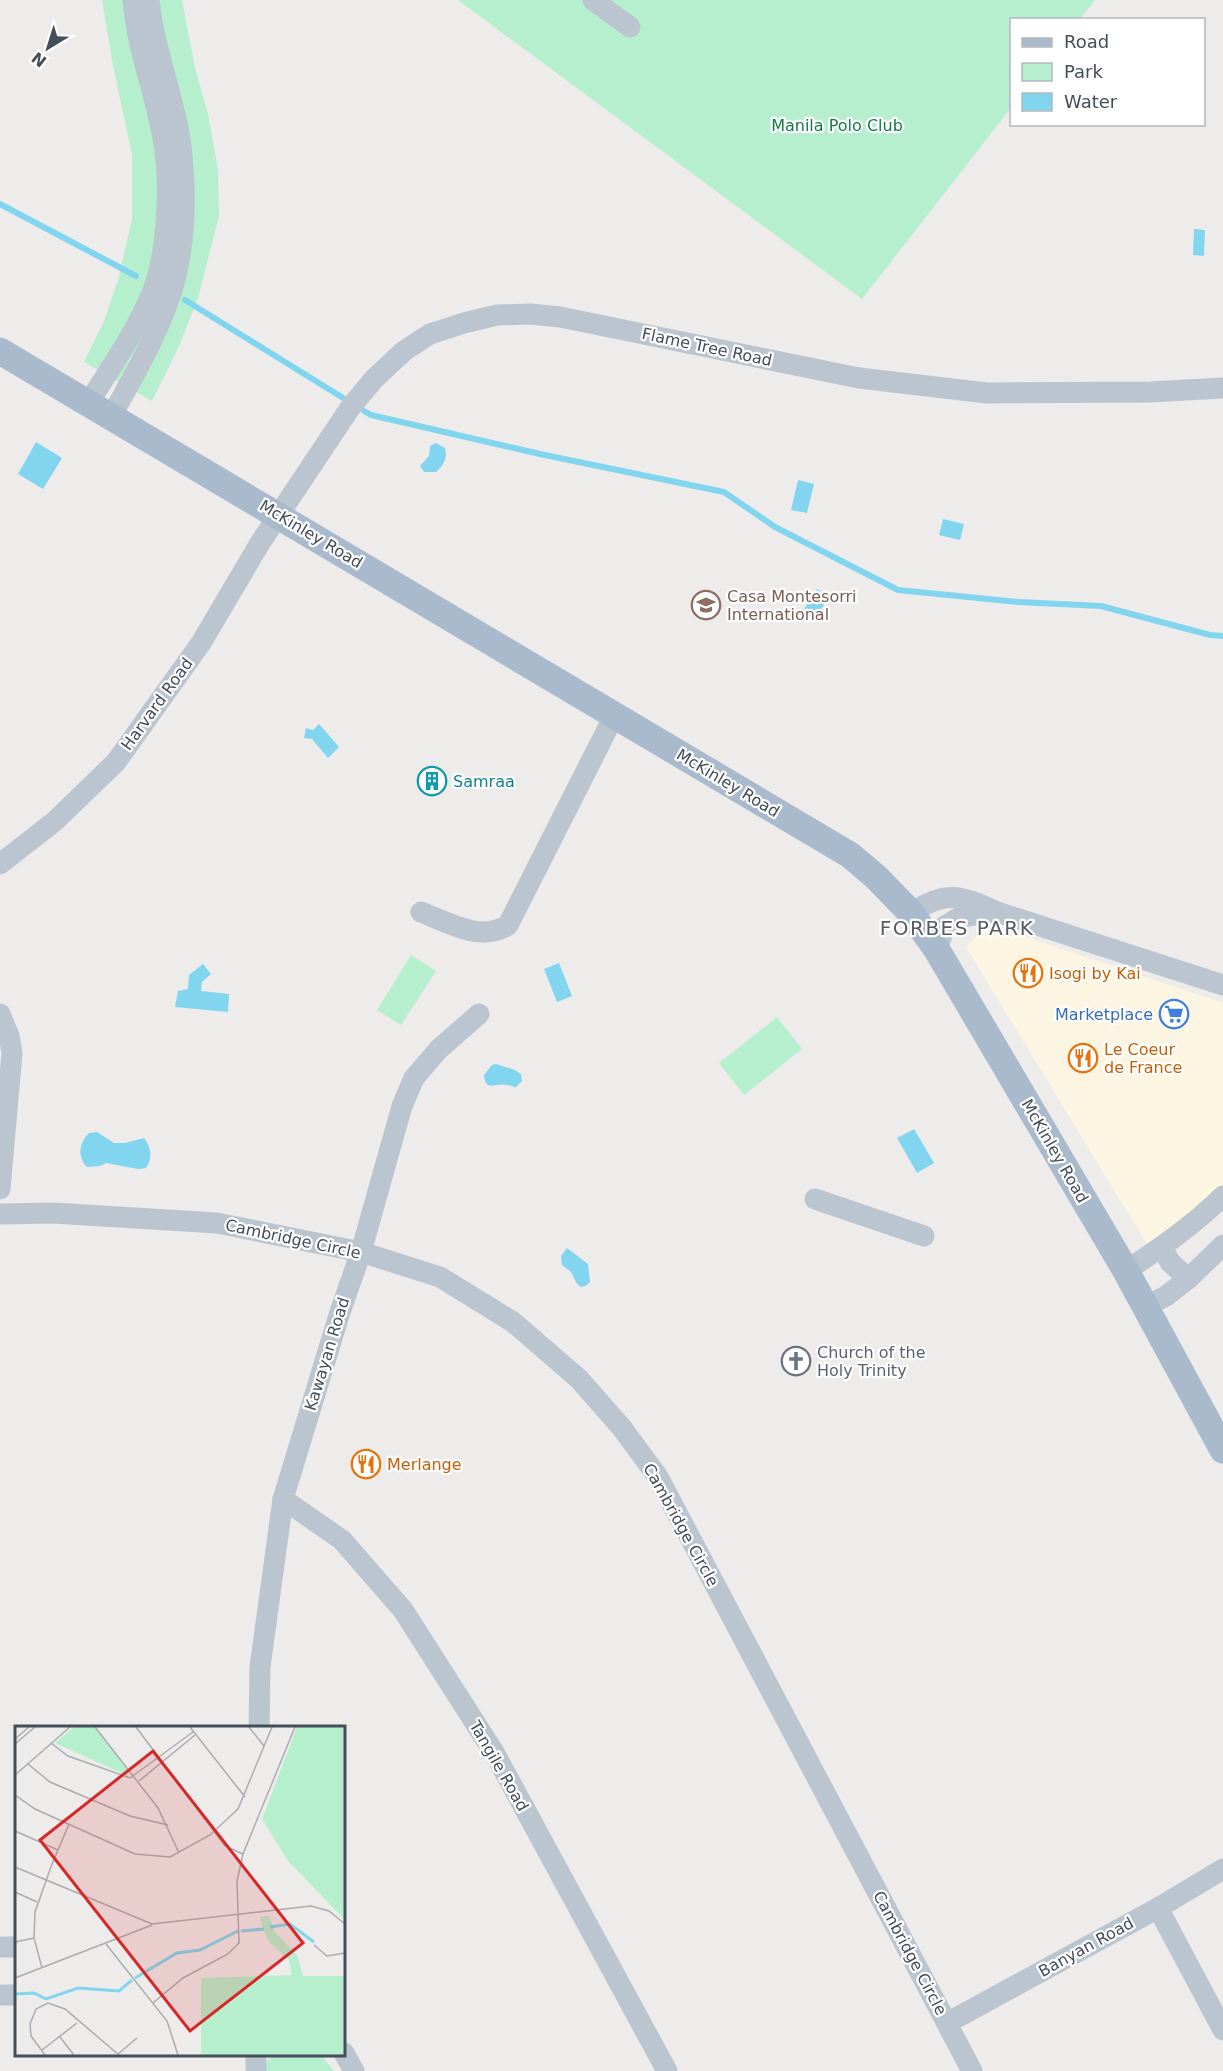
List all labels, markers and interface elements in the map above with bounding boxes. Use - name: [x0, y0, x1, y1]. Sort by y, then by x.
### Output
- north arrow: [18, 18, 78, 78]
- legend: [1010, 18, 1205, 126]
- text: Road: [1064, 31, 1109, 52]
- text: N: [28, 48, 50, 71]
- text: Park: [1064, 61, 1103, 82]
- text: Water: [1064, 91, 1118, 112]
- park label: Manila Polo Club: [771, 116, 903, 135]
- street label: Flame Tree Road: [640, 324, 774, 370]
- street label: McKinley Road: [256, 496, 366, 572]
- place label: Casa Montesorri International: [727, 587, 857, 624]
- school or university icon: Casa Montesorri International: [690, 589, 722, 621]
- street label: Harvard Road: [117, 654, 197, 754]
- street label: McKinley Road: [673, 745, 783, 821]
- building icon: Samraa: [416, 765, 448, 797]
- place label: Samraa: [453, 772, 515, 791]
- district label: FORBES PARK: [880, 916, 1034, 940]
- restaurant icon: Isogi by Kai: [1012, 957, 1044, 989]
- place label: Isogi by Kai: [1049, 964, 1141, 983]
- supermarket icon: Marketplace: [1158, 998, 1190, 1030]
- place label: Marketplace: [1055, 1005, 1153, 1024]
- place label: Le Coeur de France: [1104, 1040, 1182, 1077]
- restaurant icon: Le Coeur de France: [1067, 1042, 1099, 1074]
- street label: McKinley Road: [1018, 1096, 1092, 1206]
- street label: Cambridge Circle: [224, 1215, 362, 1263]
- street label: Kawayan Road: [301, 1295, 353, 1413]
- place label: Church of the Holy Trinity: [817, 1343, 925, 1380]
- church icon: Church of the Holy Trinity: [780, 1345, 812, 1377]
- restaurant icon: Merlange: [350, 1448, 382, 1480]
- place label: Merlange: [387, 1455, 462, 1474]
- street label: Cambridge Circle: [639, 1460, 723, 1590]
- street label: Tangile Road: [465, 1717, 533, 1815]
- inset map: [15, 1726, 345, 2056]
- street label: Cambridge Circle: [869, 1888, 951, 2018]
- street label: Banyan Road: [1035, 1913, 1137, 1981]

